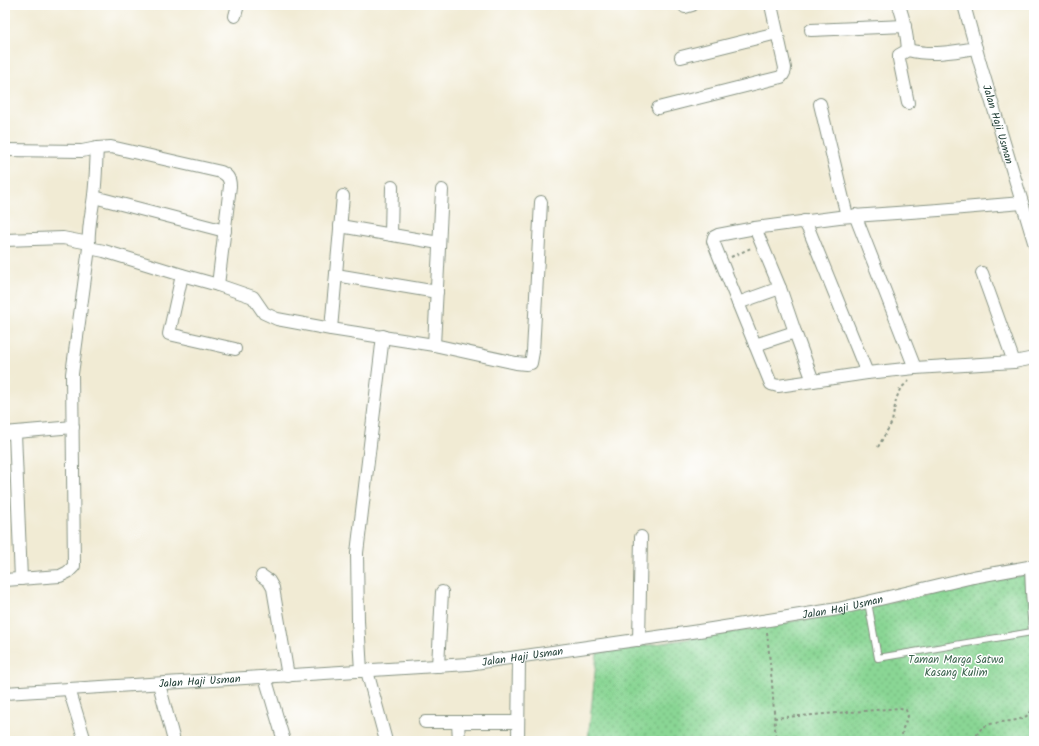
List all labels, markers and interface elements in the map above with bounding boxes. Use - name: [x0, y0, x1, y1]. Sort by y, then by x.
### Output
- street label: Jalan Haji Usman: [977, 83, 1018, 166]
- street label: Jalan Haji Usman: [801, 591, 885, 624]
- street label: Jalan Haji Usman: [481, 642, 565, 672]
- park label: Taman Marga Satwa Kasang Kulim: [908, 651, 1004, 682]
- street label: Jalan Haji Usman: [158, 670, 241, 693]

